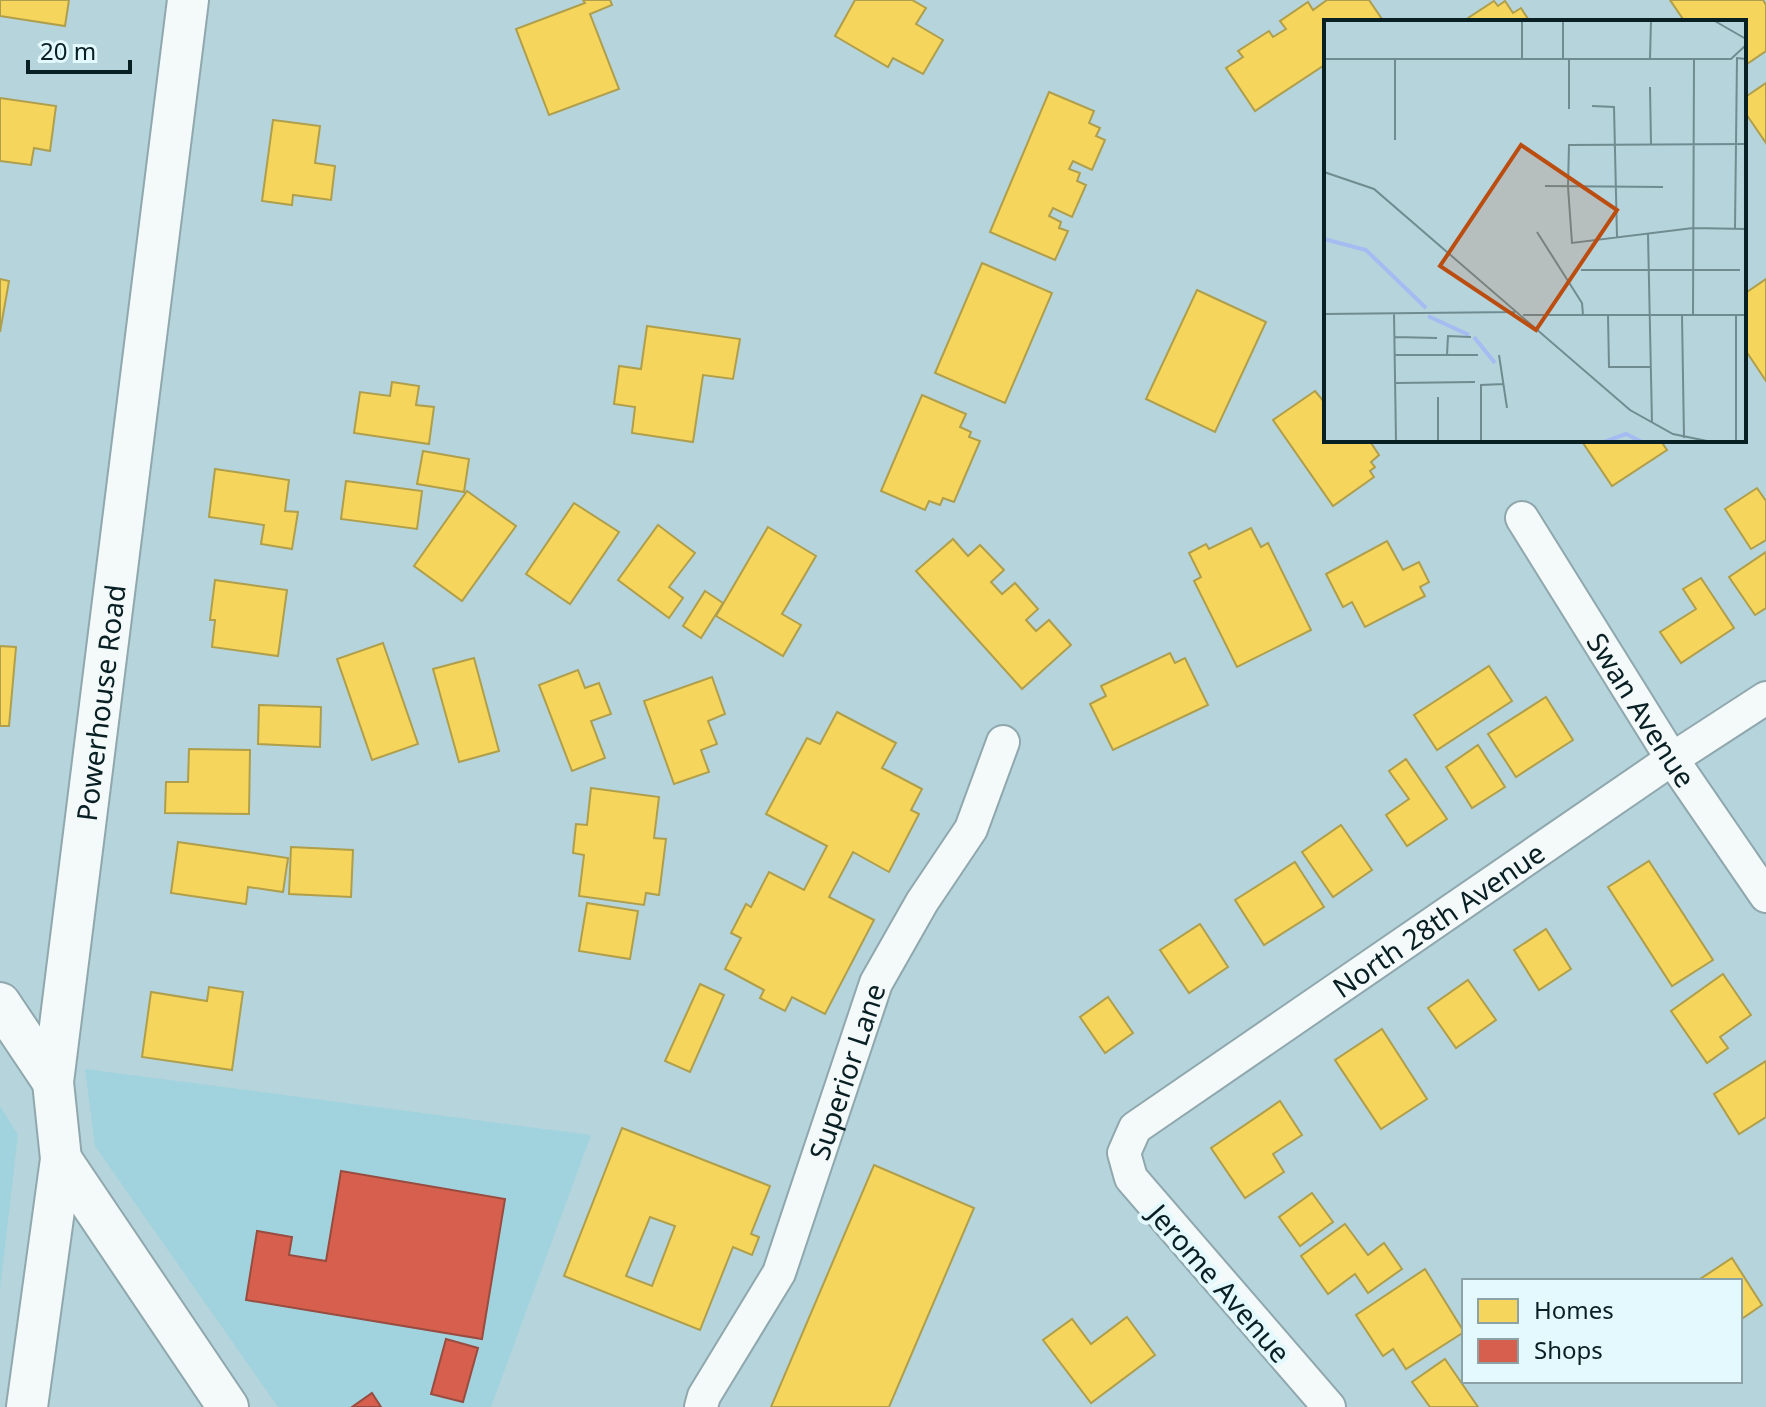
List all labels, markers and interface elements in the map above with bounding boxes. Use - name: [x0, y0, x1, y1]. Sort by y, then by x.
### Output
- inset map: [1324, 20, 1746, 442]
- scale bar: [28, 24, 130, 74]
- text: 20 m: [40, 34, 96, 67]
- street label: Powerhouse Road: [67, 582, 134, 823]
- street label: Swan Avenue: [1579, 625, 1705, 795]
- street label: North 28th Avenue: [1325, 833, 1552, 1006]
- street label: Superior Lane: [799, 978, 894, 1165]
- street label: Jerome Avenue: [1138, 1193, 1300, 1371]
- legend: [1462, 1279, 1742, 1383]
- text: Homes: [1534, 1293, 1614, 1326]
- text: Shops: [1534, 1333, 1603, 1366]

